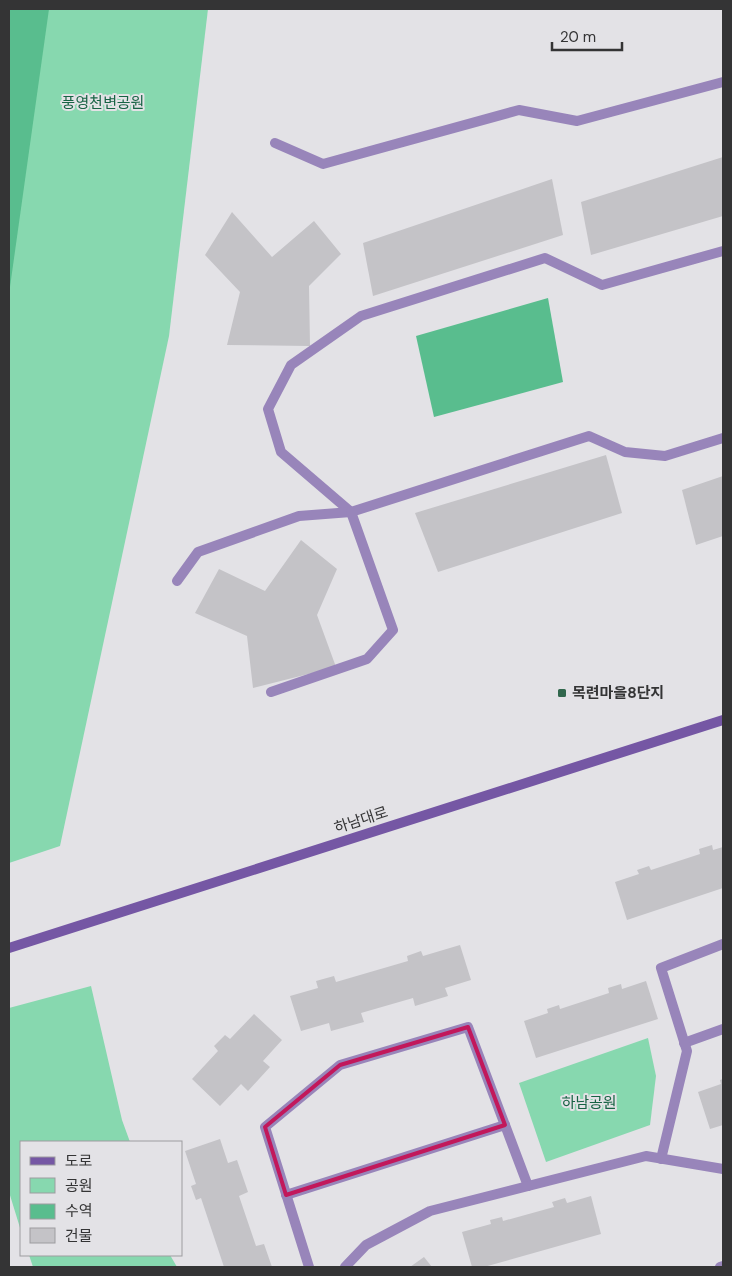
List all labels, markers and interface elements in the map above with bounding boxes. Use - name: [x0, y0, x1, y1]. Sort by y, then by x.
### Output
- scale bar: [552, 20, 622, 52]
- text: 20 m: [560, 27, 596, 47]
- park label: 풍영천변공원: [62, 93, 144, 113]
- place label: 목련마을8단지: [572, 683, 664, 703]
- marker: 목련마을8단지: [556, 687, 568, 699]
- street label: 하남대로: [332, 802, 390, 838]
- park label: 하남공원: [561, 1093, 617, 1113]
- legend: [20, 1141, 182, 1256]
- text: 도로: [65, 1151, 93, 1171]
- text: 공원: [65, 1176, 93, 1196]
- text: 수역: [65, 1201, 93, 1221]
- text: 건물: [65, 1226, 93, 1246]

